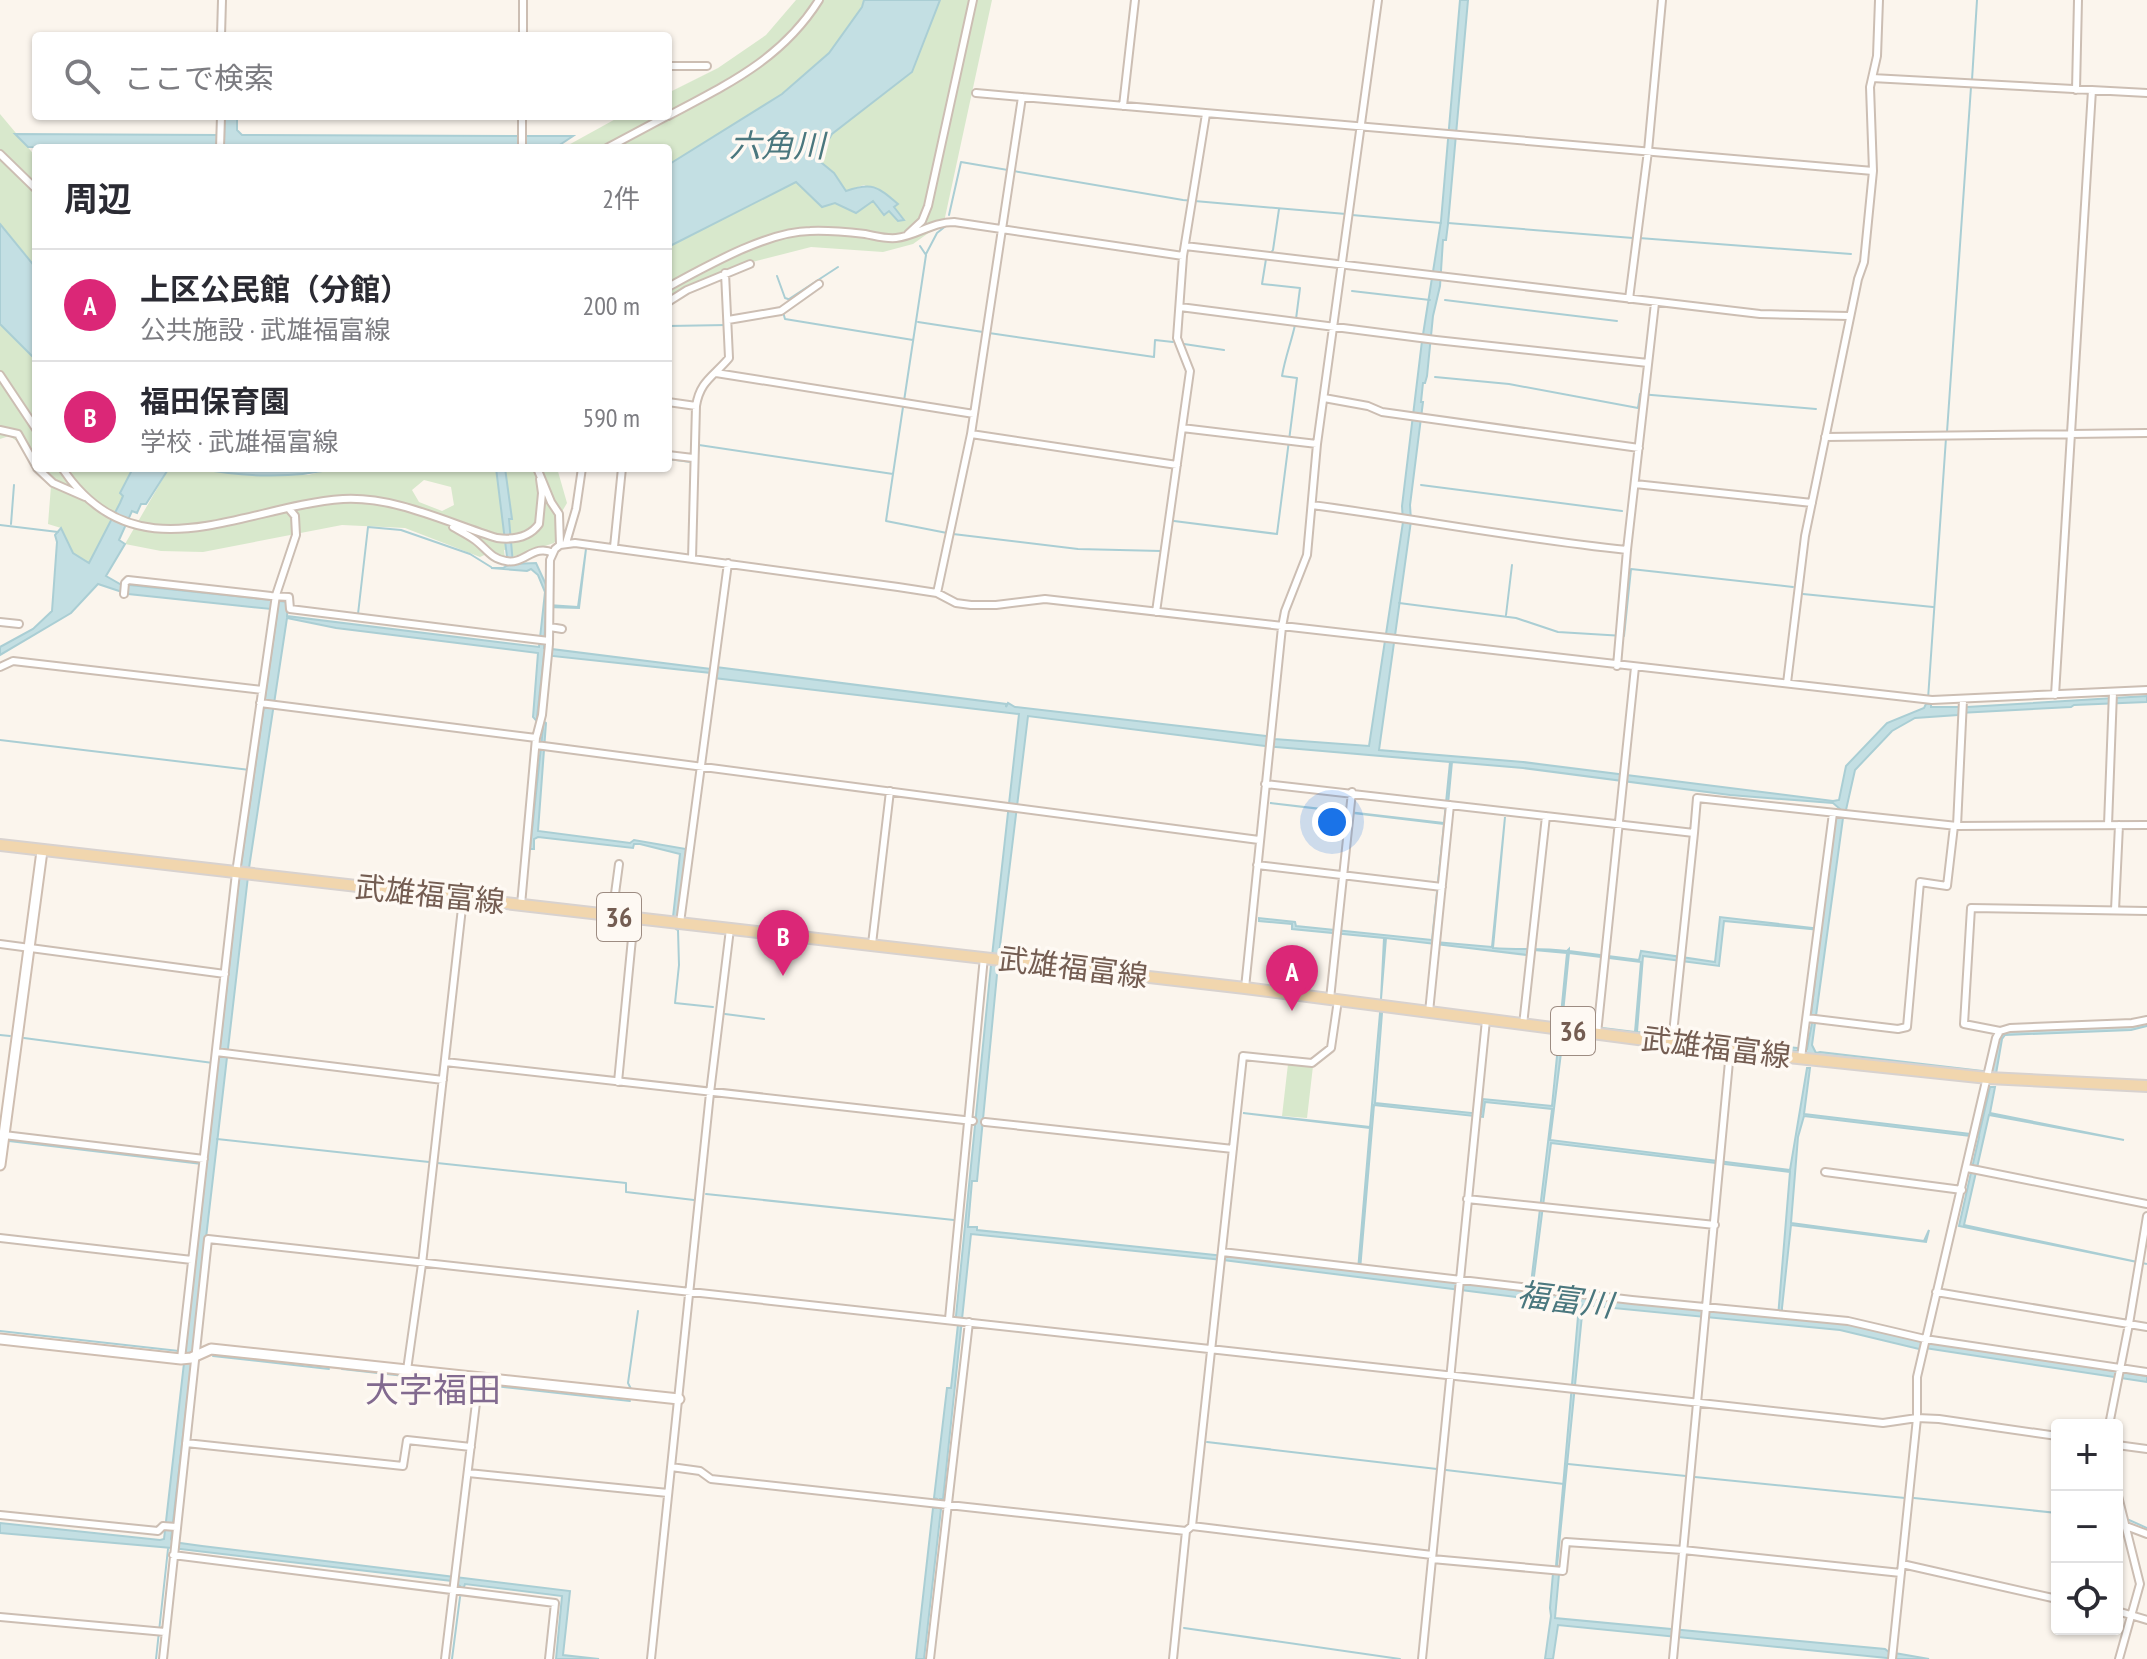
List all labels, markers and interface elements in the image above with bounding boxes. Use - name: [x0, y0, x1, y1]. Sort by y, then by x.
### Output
- search box: [32, 32, 672, 120]
- icon: search: [60, 54, 104, 98]
- text: ここで検索: [124, 58, 274, 97]
- water label: 六角川: [729, 124, 828, 166]
- text: 周辺: [64, 176, 132, 220]
- text: 2件: [602, 182, 640, 215]
- text: 上区公民館（分館）: [140, 269, 410, 308]
- text: A: [83, 289, 97, 322]
- text: 200 m: [582, 289, 640, 322]
- text: 公共施設 · 武雄福富線: [140, 313, 391, 346]
- text: 福田保育園: [140, 381, 290, 420]
- text: B: [84, 401, 96, 434]
- text: 590 m: [582, 401, 640, 434]
- text: 学校 · 武雄福富線: [140, 425, 339, 458]
- your location: [1312, 802, 1352, 842]
- street label: 武雄福富線: [354, 866, 507, 921]
- road number: 36: [597, 893, 641, 941]
- pin: B: [757, 910, 809, 976]
- street label: 武雄福富線: [996, 938, 1150, 995]
- pin: A: [1266, 945, 1318, 1011]
- road number: 36: [1551, 1007, 1595, 1055]
- street label: 武雄福富線: [1639, 1018, 1793, 1075]
- water label: 福富川: [1515, 1272, 1618, 1326]
- district label: 大字福田: [365, 1367, 501, 1411]
- map controls: [2051, 1419, 2123, 1635]
- button: +: [2051, 1419, 2123, 1491]
- button: −: [2051, 1491, 2123, 1563]
- button: locate: [2051, 1563, 2123, 1635]

